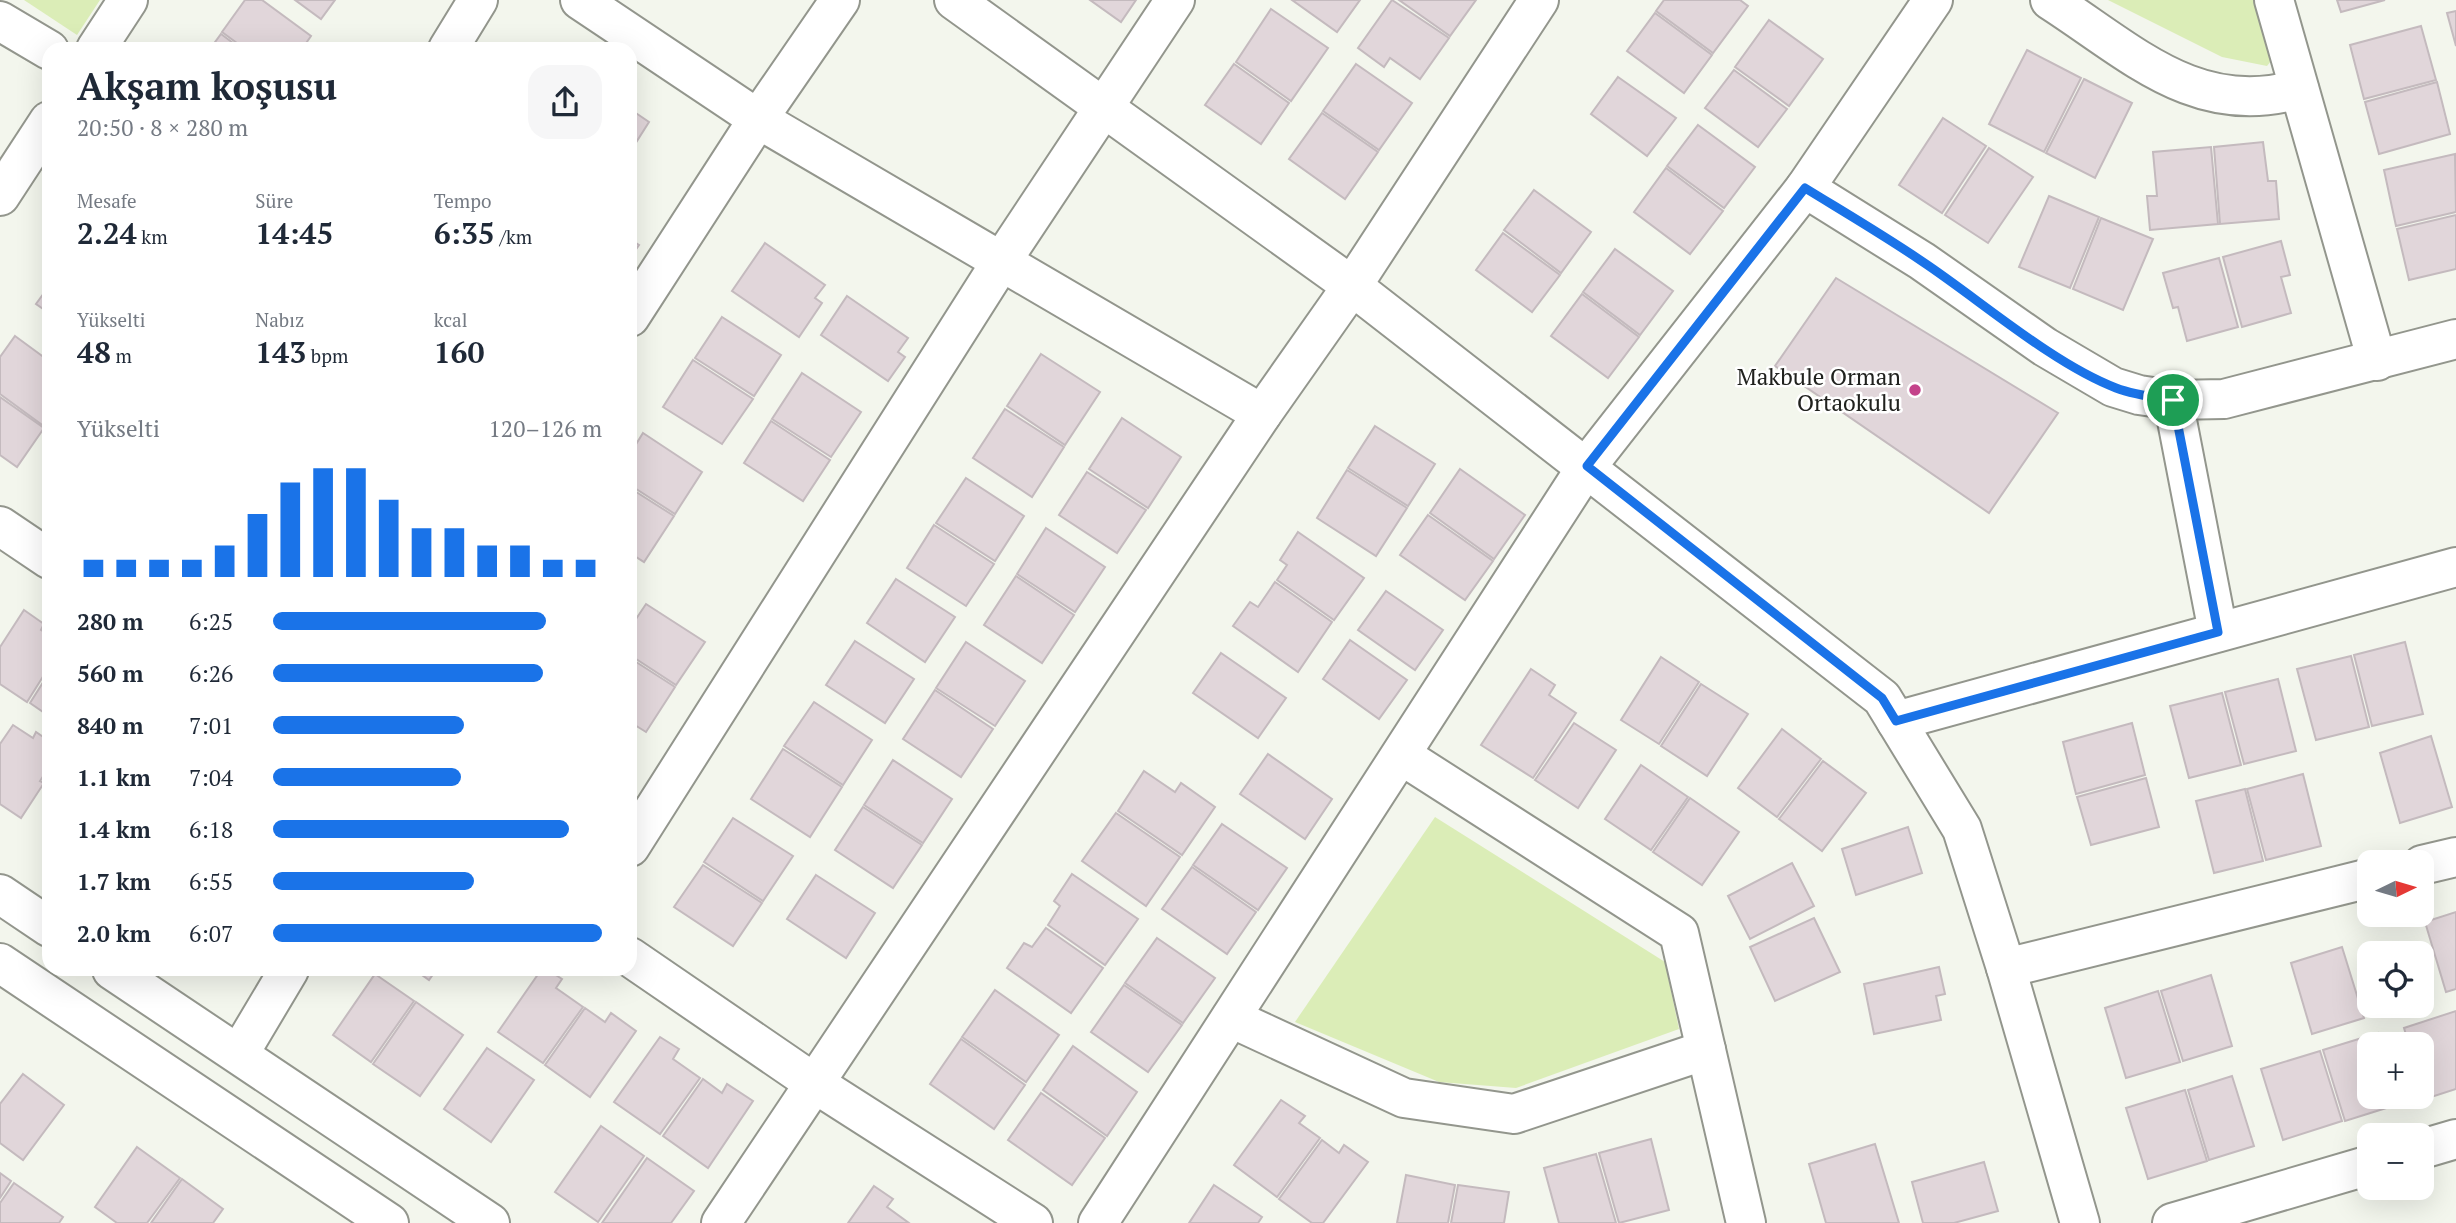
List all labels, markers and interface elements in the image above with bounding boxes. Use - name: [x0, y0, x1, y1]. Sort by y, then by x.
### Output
- text: Akşam koşusu: [77, 61, 337, 111]
- button: share: [528, 65, 602, 139]
- text: 20:50 · 8 × 280 m: [77, 112, 248, 143]
- text: Mesafe: [77, 188, 137, 213]
- text: Süre: [255, 188, 293, 213]
- text: Tempo: [434, 188, 491, 213]
- text: 2.24: [77, 213, 137, 253]
- text: 14:45: [255, 213, 333, 253]
- text: 6:35: [434, 213, 495, 253]
- text: km: [137, 224, 168, 249]
- text: /km: [495, 224, 532, 249]
- text: Yükselti: [77, 307, 146, 332]
- text: Nabız: [255, 307, 304, 332]
- text: kcal: [434, 307, 467, 332]
- text: 48: [77, 332, 111, 372]
- text: 143: [255, 332, 306, 372]
- text: 160: [434, 332, 485, 372]
- text: m: [111, 343, 132, 368]
- text: bpm: [306, 343, 348, 368]
- place label: Makbule Orman Ortaokulu: [1737, 361, 1901, 418]
- pin: [2143, 370, 2203, 430]
- icon: arrive: [2154, 381, 2192, 419]
- marker: Makbule Orman Ortaokulu: [1907, 382, 1923, 398]
- text: Yükselti: [77, 413, 160, 444]
- text: 120–126 m: [489, 413, 602, 444]
- text: 280 m: [77, 606, 143, 637]
- text: 6:25: [189, 606, 233, 637]
- text: 560 m: [77, 658, 143, 689]
- text: 6:26: [189, 658, 233, 689]
- text: 840 m: [77, 710, 143, 741]
- text: 7:01: [189, 710, 233, 741]
- text: 1.1 km: [77, 762, 151, 793]
- text: 7:04: [189, 762, 233, 793]
- text: 1.4 km: [77, 814, 151, 845]
- text: 6:18: [189, 814, 233, 845]
- north arrow: [2357, 850, 2434, 928]
- map controls: [2357, 850, 2434, 1200]
- text: 1.7 km: [77, 866, 151, 897]
- text: 6:55: [189, 866, 233, 897]
- text: 2.0 km: [77, 918, 151, 949]
- text: 6:07: [189, 918, 233, 949]
- button: locate: [2357, 941, 2434, 1018]
- button: +: [2357, 1032, 2434, 1109]
- button: −: [2357, 1123, 2434, 1200]

